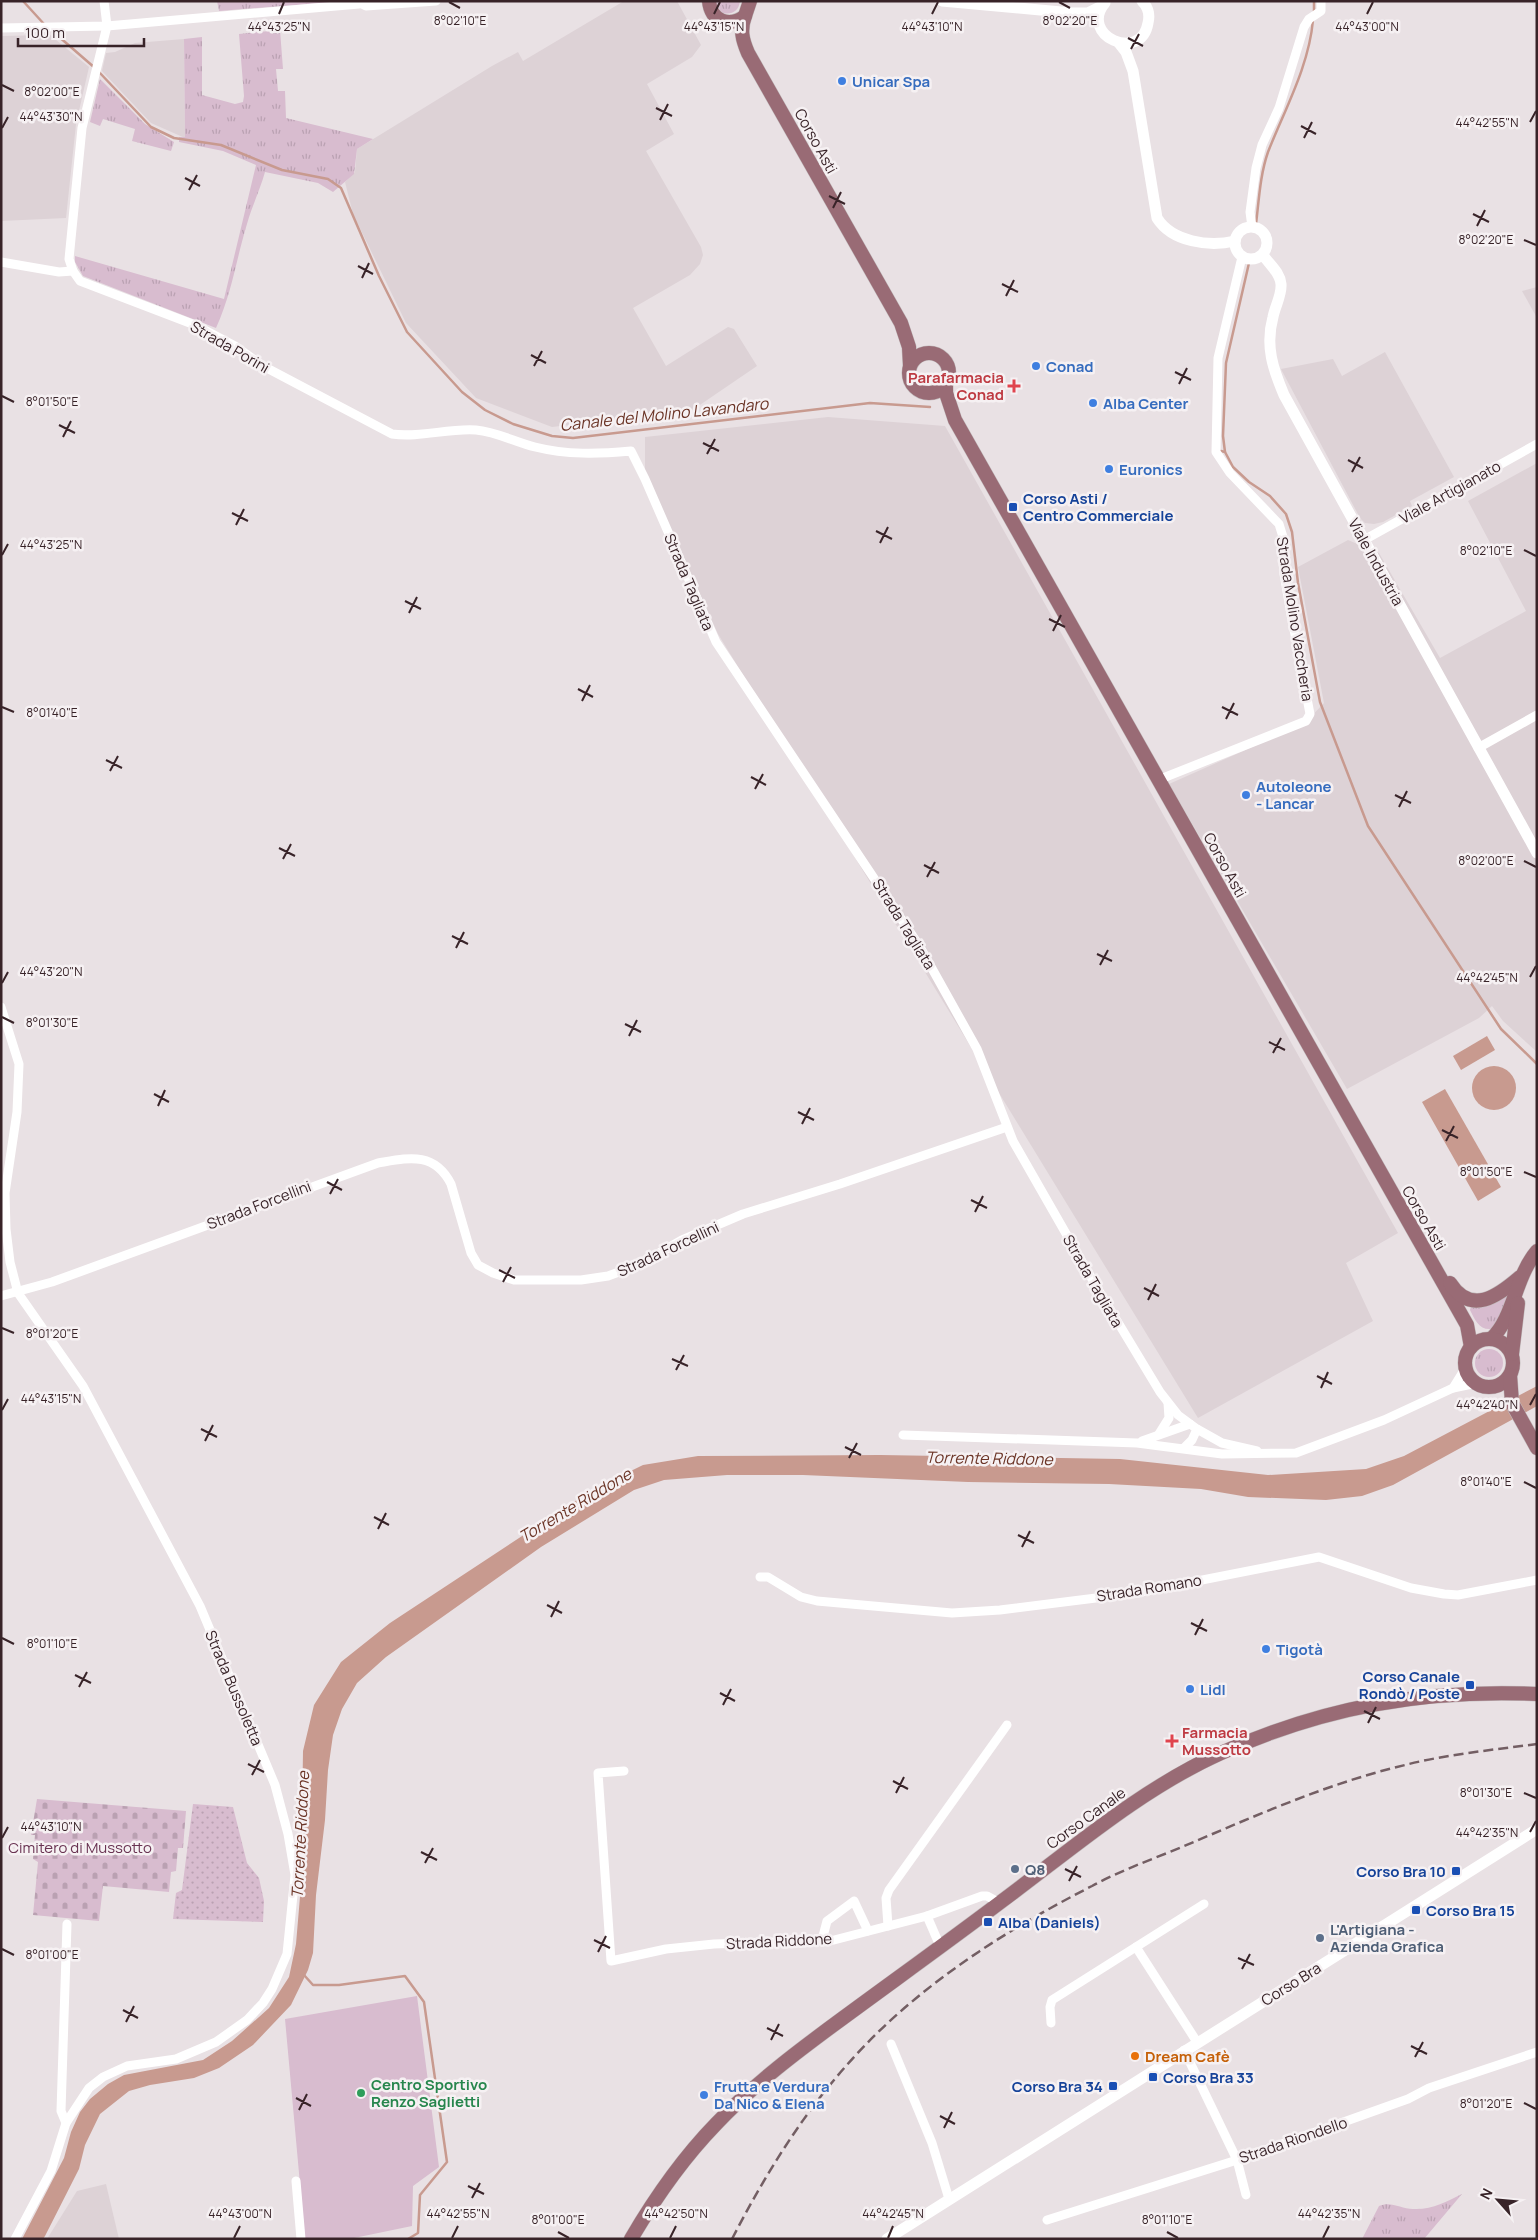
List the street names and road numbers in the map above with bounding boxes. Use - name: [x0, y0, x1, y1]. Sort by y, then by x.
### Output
- street label: Corso Asti: [790, 105, 842, 177]
- street label: Strada Porini: [187, 316, 273, 378]
- street label: Viale Artigianato: [1396, 455, 1505, 529]
- street label: Viale Industria: [1343, 514, 1409, 610]
- street label: Strada Tagliata: [659, 530, 719, 634]
- street label: Strada Molino Vaccheria: [1272, 535, 1318, 703]
- street label: Corso Asti: [1199, 829, 1251, 901]
- street label: Strada Tagliata: [868, 874, 940, 974]
- street label: Strada Forcellini: [204, 1175, 314, 1235]
- street label: Corso Asti: [1397, 1182, 1451, 1254]
- street label: Strada Forcellini: [614, 1216, 722, 1282]
- street label: Strada Tagliata: [1058, 1231, 1128, 1331]
- street label: Strada Romano: [1095, 1569, 1203, 1607]
- street label: Strada Bussoletta: [200, 1627, 268, 1749]
- street label: Corso Canale: [1042, 1782, 1130, 1854]
- street label: Strada Riddone: [725, 1928, 833, 1954]
- street label: Corso Bra: [1257, 1957, 1325, 2011]
- street label: Strada Riondello: [1236, 2112, 1350, 2168]

